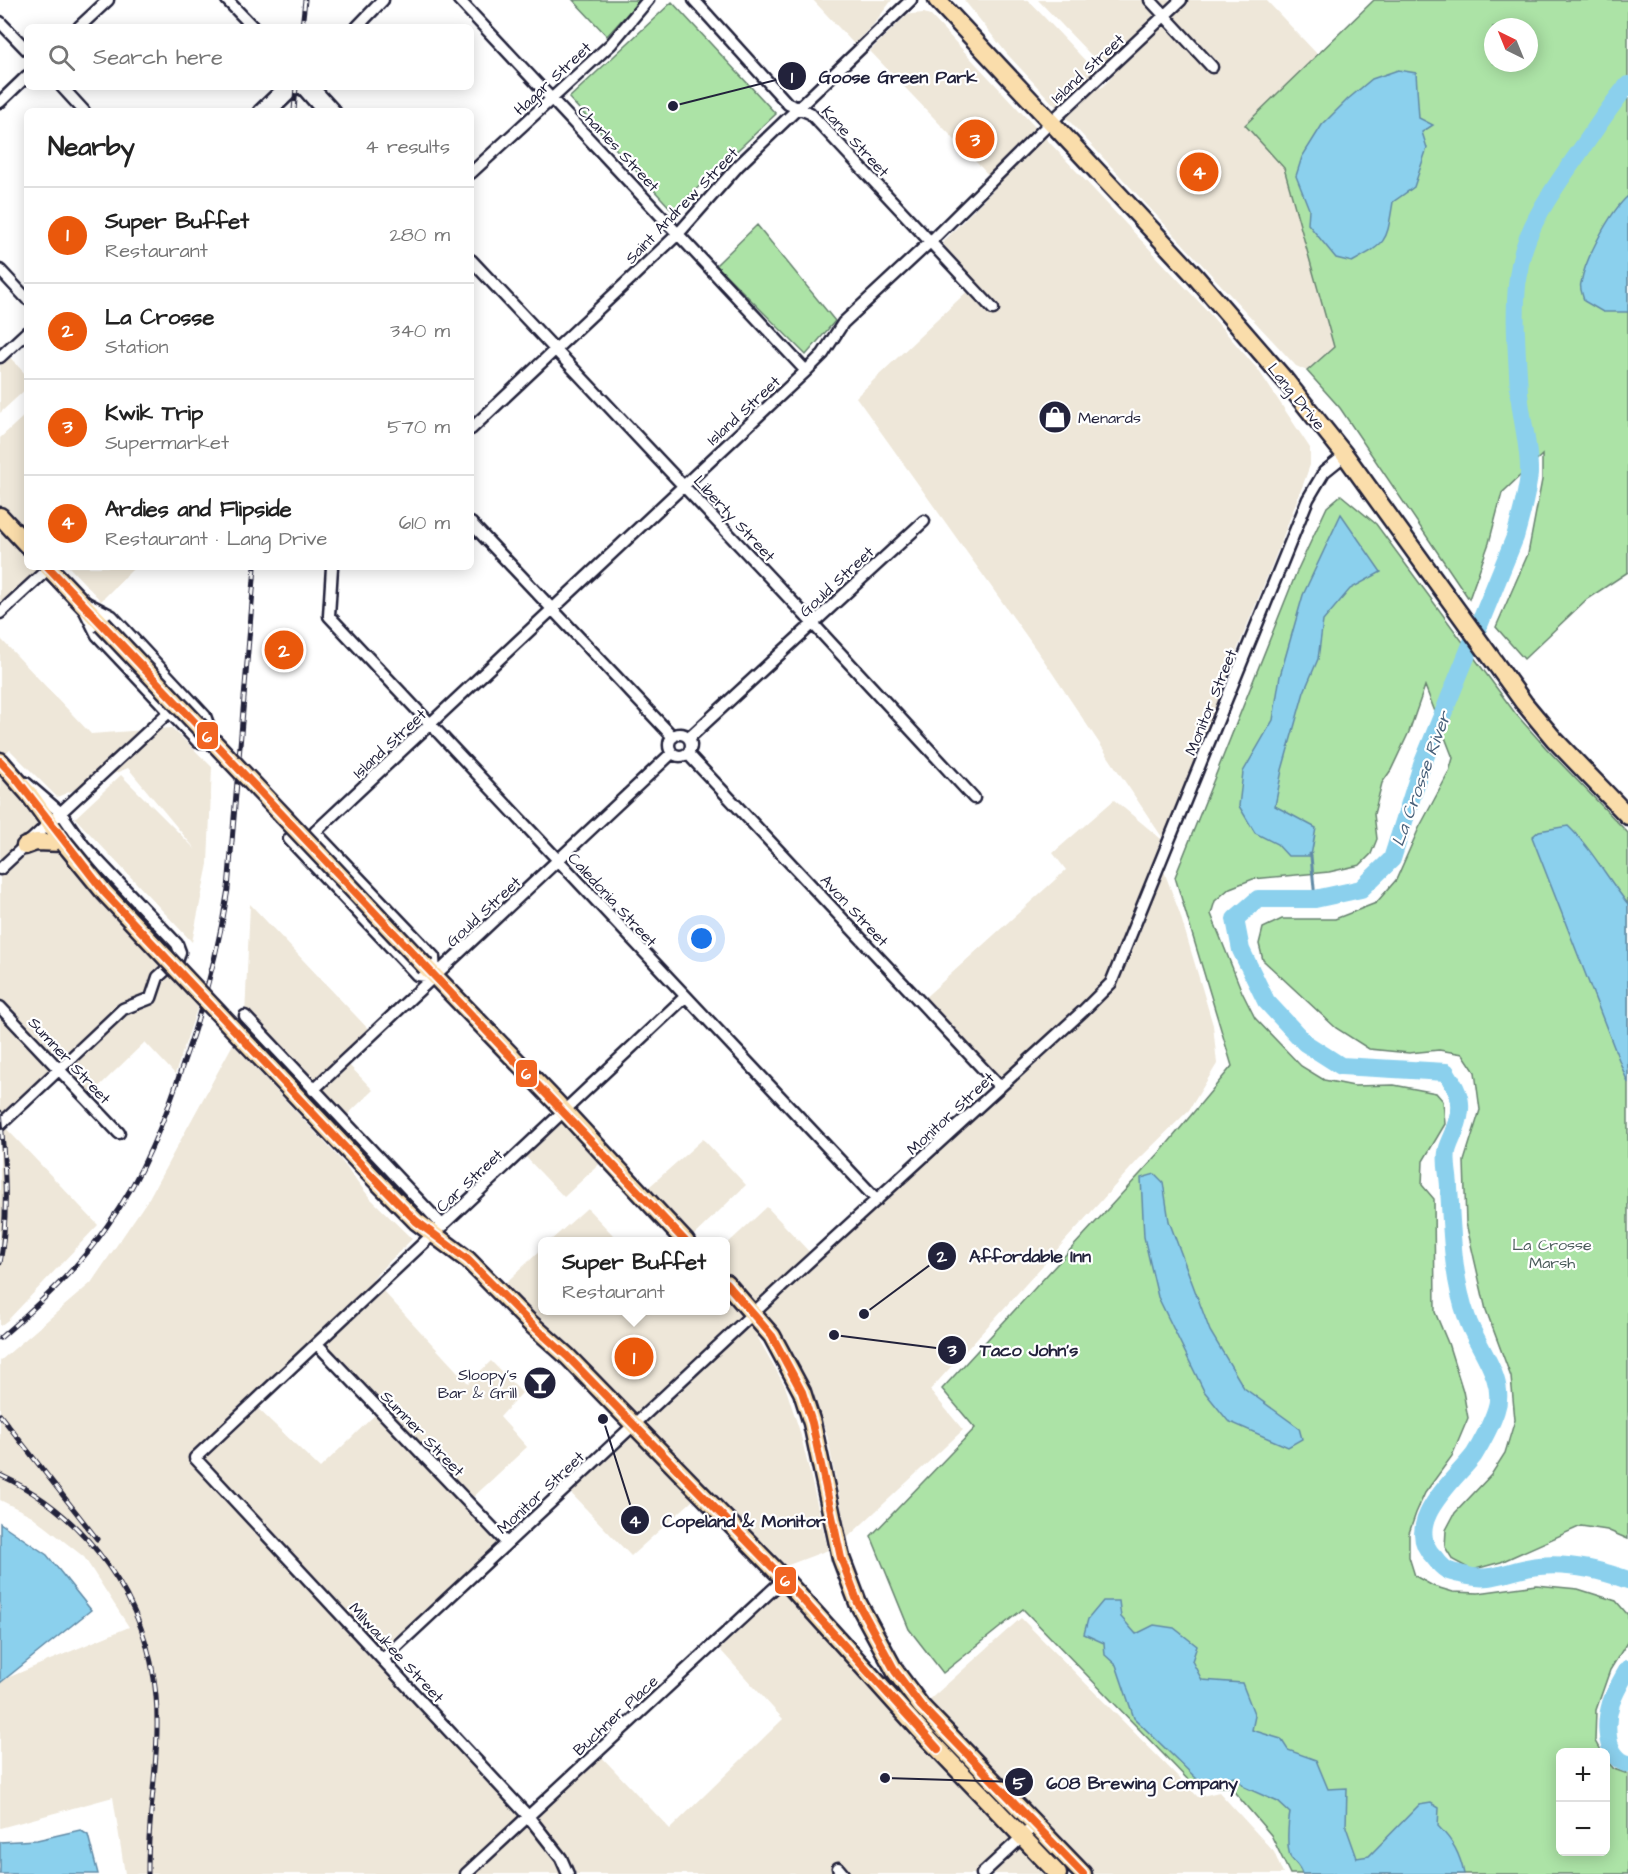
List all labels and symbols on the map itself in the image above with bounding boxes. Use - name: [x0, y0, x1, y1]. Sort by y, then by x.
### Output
- north arrow: [1484, 18, 1538, 72]
- street label: Island Street: [1046, 29, 1130, 109]
- street label: Hagar Street: [509, 37, 597, 121]
- callout: Goose Green Park: [777, 58, 990, 94]
- text: 1: [791, 65, 794, 90]
- text: Goose Green Park: [819, 65, 978, 90]
- street label: Charles Street: [572, 101, 665, 197]
- street label: Kane Street: [816, 101, 894, 183]
- pin: 3: [956, 116, 994, 162]
- street label: Saint Andrew Street: [620, 142, 744, 269]
- pin: 4: [1180, 150, 1218, 195]
- street label: Lang Drive: [1262, 358, 1330, 436]
- street label: Island Street: [702, 371, 786, 451]
- shop icon: Menards: [1037, 399, 1073, 435]
- place label: Menards: [1078, 407, 1141, 429]
- street label: Liberty Street: [688, 471, 781, 568]
- street label: Gould Street: [795, 541, 879, 622]
- pin: 2: [264, 628, 304, 672]
- street label: Monitor Street: [1180, 646, 1242, 759]
- street label: Island Street: [348, 704, 432, 784]
- water label: La Crosse River: [1386, 707, 1458, 850]
- line badge: 6: [196, 721, 219, 750]
- text: 6: [202, 726, 212, 748]
- street label: Caledonia Street: [563, 848, 662, 952]
- street label: Avon Street: [815, 870, 894, 952]
- street label: Gould Street: [442, 871, 526, 952]
- your location: [687, 924, 716, 953]
- street label: Sumner Street: [23, 1012, 116, 1110]
- line badge: 6: [515, 1059, 538, 1088]
- text: 6: [521, 1063, 531, 1085]
- street label: Monitor Street: [902, 1067, 1000, 1160]
- street label: Car Street: [431, 1144, 508, 1217]
- park label: La Crosse Marsh: [1512, 1234, 1592, 1274]
- callout: Affordable Inn: [927, 1238, 1103, 1274]
- text: 2: [936, 1244, 948, 1269]
- text: Affordable Inn: [969, 1244, 1091, 1269]
- callout: Taco John's: [937, 1332, 1090, 1368]
- pin: 1: [614, 1334, 654, 1380]
- text: 3: [946, 1338, 957, 1363]
- text: Taco John's: [979, 1338, 1078, 1363]
- place label: Sloopy's Bar & Grill: [438, 1364, 517, 1404]
- bar icon: Sloopy's Bar & Grill: [522, 1365, 558, 1401]
- street label: Sumner Street: [375, 1386, 470, 1482]
- street label: Monitor Street: [492, 1446, 590, 1539]
- callout: Copeland & Monitor: [620, 1502, 837, 1538]
- text: 4: [629, 1509, 642, 1534]
- text: Copeland & Monitor: [662, 1509, 826, 1534]
- line badge: 6: [774, 1566, 797, 1595]
- text: 6: [780, 1570, 790, 1592]
- street label: Milwaukee Street: [344, 1598, 449, 1708]
- street label: Buchner Place: [568, 1670, 663, 1761]
- callout: 608 Brewing Company: [1004, 1764, 1250, 1800]
- text: 5: [1013, 1771, 1026, 1796]
- text: 608 Brewing Company: [1046, 1771, 1238, 1797]

